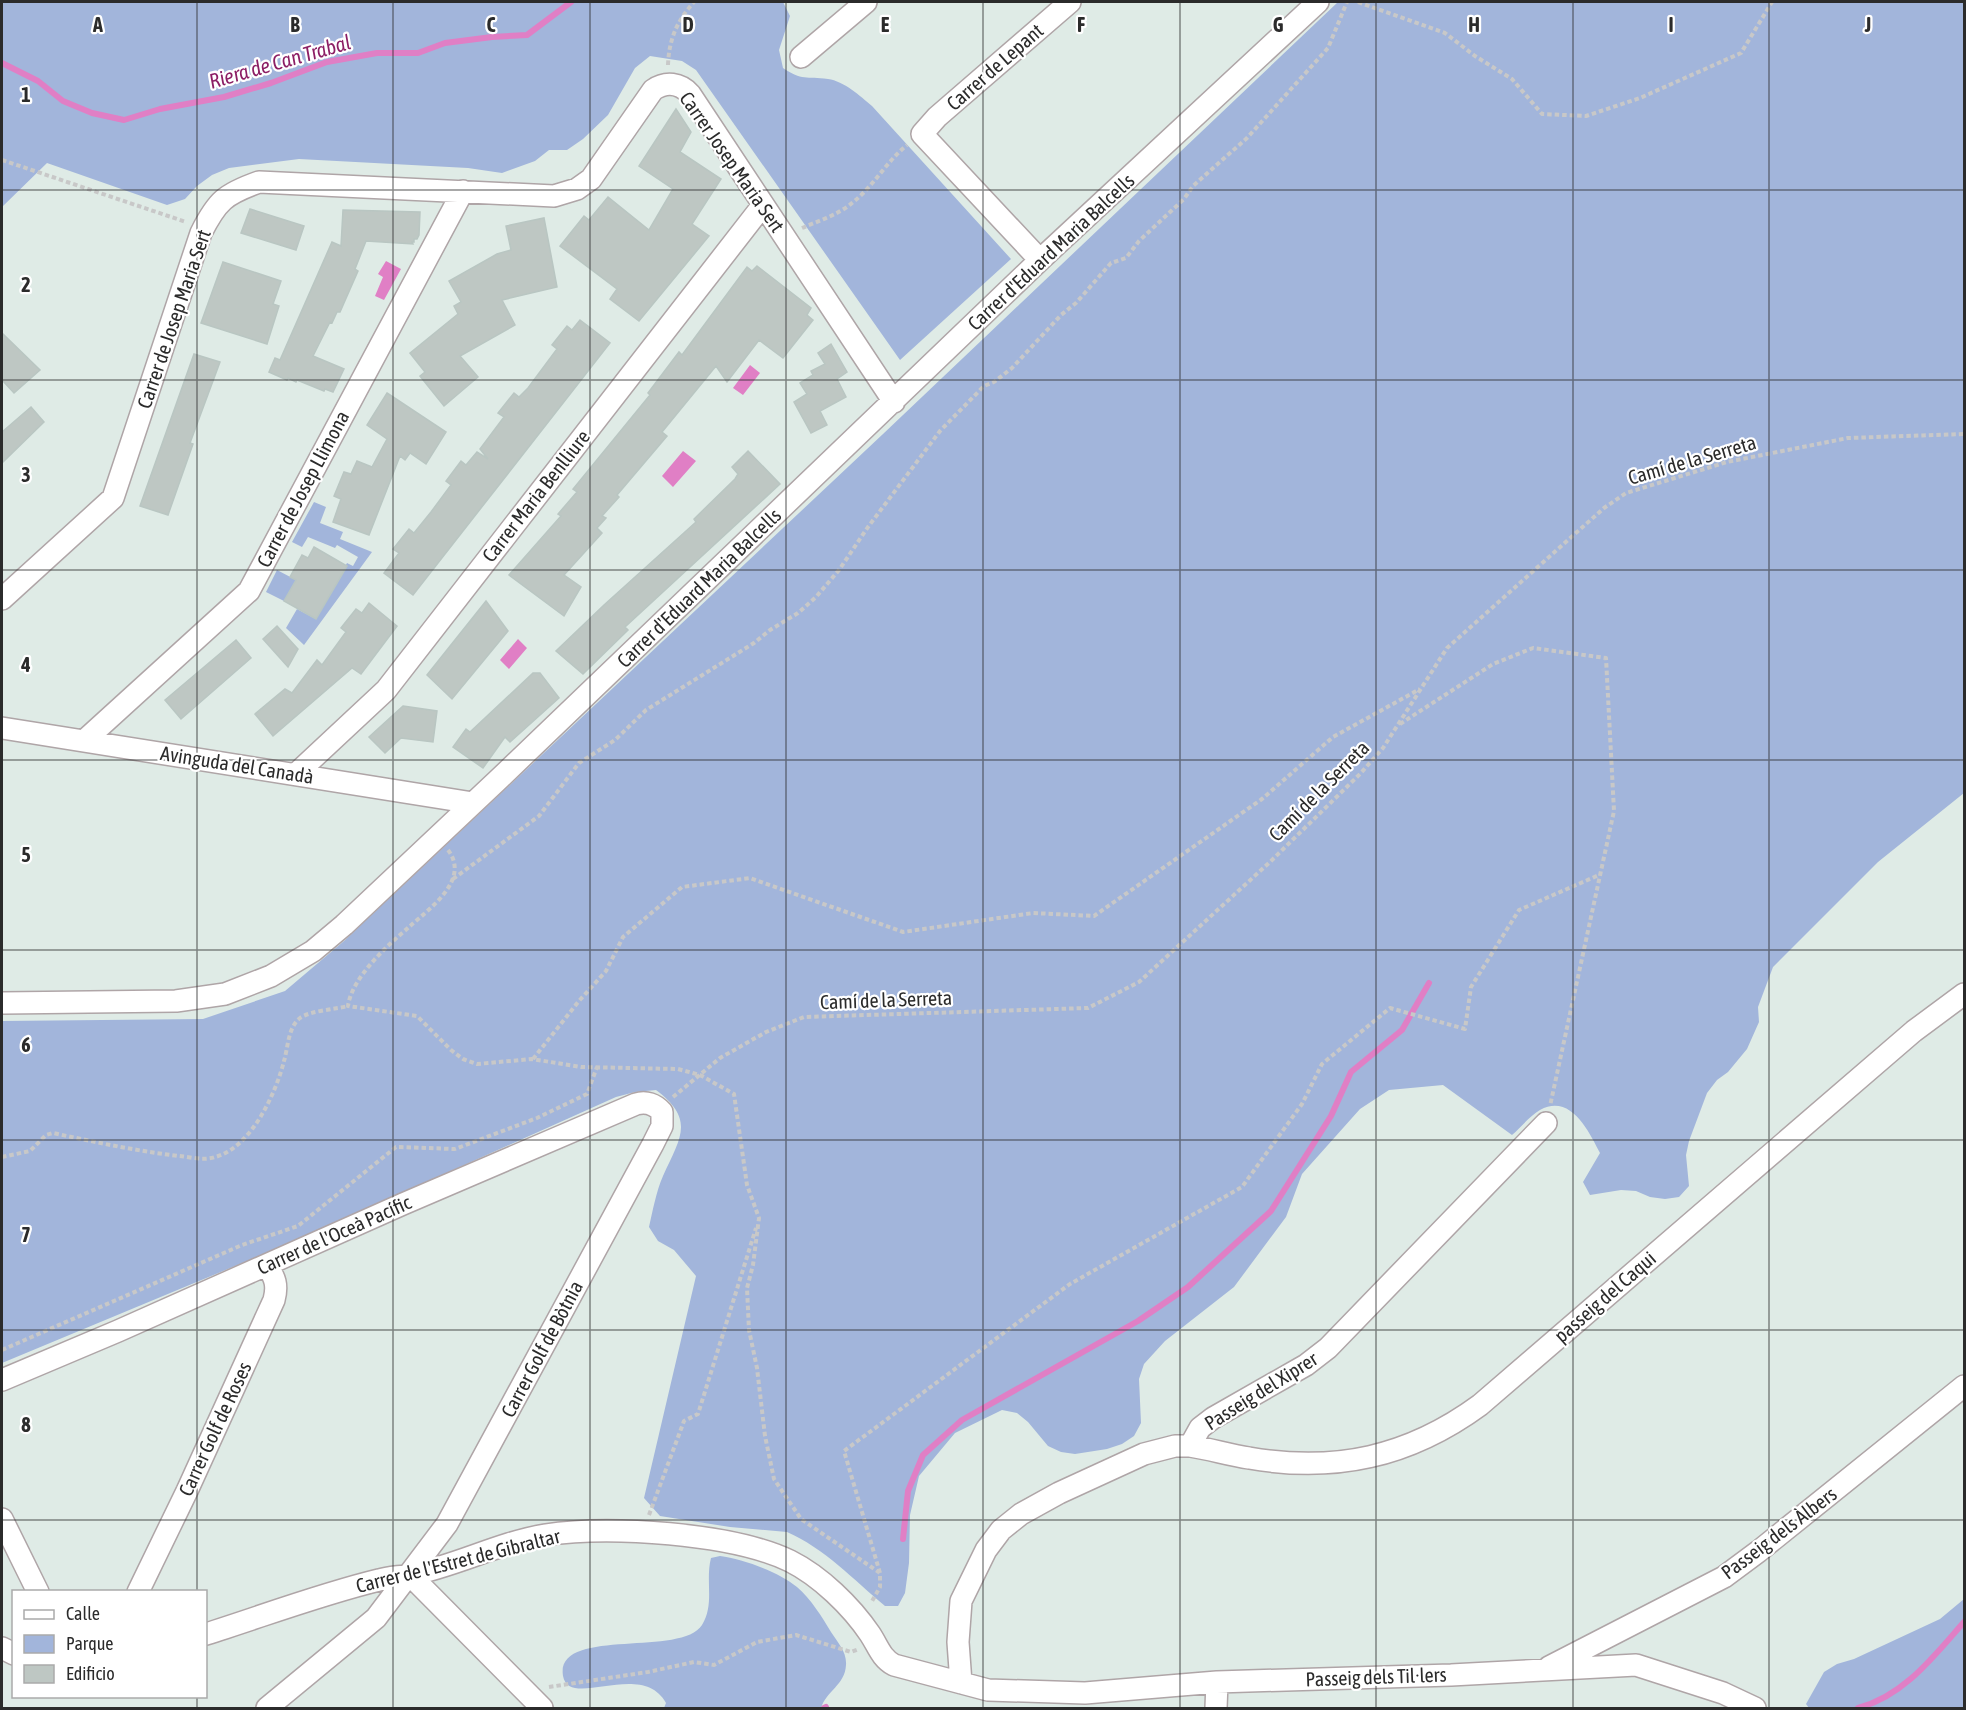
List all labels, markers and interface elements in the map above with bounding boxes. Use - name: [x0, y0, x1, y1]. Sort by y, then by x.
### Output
- text: A: [92, 13, 103, 36]
- text: B: [290, 13, 300, 36]
- text: C: [487, 13, 496, 36]
- text: D: [682, 13, 694, 36]
- text: E: [881, 13, 890, 36]
- text: F: [1077, 13, 1085, 36]
- text: G: [1273, 13, 1284, 36]
- text: H: [1468, 13, 1480, 36]
- text: I: [1668, 13, 1674, 36]
- text: J: [1864, 13, 1871, 36]
- street label: Carrer de Lepant: [942, 18, 1048, 115]
- water label: Riera de Can Trabal: [206, 29, 353, 93]
- text: 1: [21, 83, 31, 106]
- street label: Carrer Josep Maria Sert: [675, 87, 790, 237]
- street label: Carrer d'Eduard Maria Balcells: [963, 169, 1139, 335]
- street label: Carrer de Josep Maria Sert: [132, 226, 215, 411]
- text: 2: [21, 273, 31, 296]
- street label: Carrer de Josep Llimona: [252, 407, 353, 571]
- street label: Carrer Maria Benlliure: [477, 425, 594, 566]
- street label: Camí de la Serreta: [1625, 430, 1759, 489]
- text: 3: [21, 463, 31, 486]
- street label: Carrer d'Eduard Maria Balcells: [612, 503, 785, 672]
- text: 4: [20, 653, 31, 676]
- street label: Camí de la Serreta: [1264, 736, 1373, 845]
- street label: Avinguda del Canadà: [159, 741, 315, 788]
- text: 5: [21, 843, 31, 866]
- street label: Camí de la Serreta: [820, 986, 952, 1013]
- text: 6: [21, 1033, 31, 1056]
- street label: Carrer de l'Oceà Pacífic: [253, 1190, 415, 1279]
- text: 7: [21, 1223, 31, 1246]
- street label: passeig del Caqui: [1549, 1246, 1660, 1347]
- street label: Carrer Golf de Bòtnia: [496, 1277, 587, 1421]
- street label: Passeig del Xiprer: [1200, 1346, 1322, 1434]
- street label: Carrer Golf de Roses: [173, 1358, 256, 1499]
- text: 8: [21, 1413, 31, 1436]
- street label: Passeig dels Àlbers: [1717, 1482, 1841, 1583]
- street label: Carrer de l'Estret de Gibraltar: [353, 1524, 563, 1597]
- legend: [12, 1590, 207, 1698]
- text: Calle: [66, 1603, 100, 1624]
- text: Parque: [66, 1633, 114, 1654]
- text: Edificio: [66, 1663, 115, 1684]
- street label: Passeig dels Til·lers: [1305, 1663, 1447, 1690]

